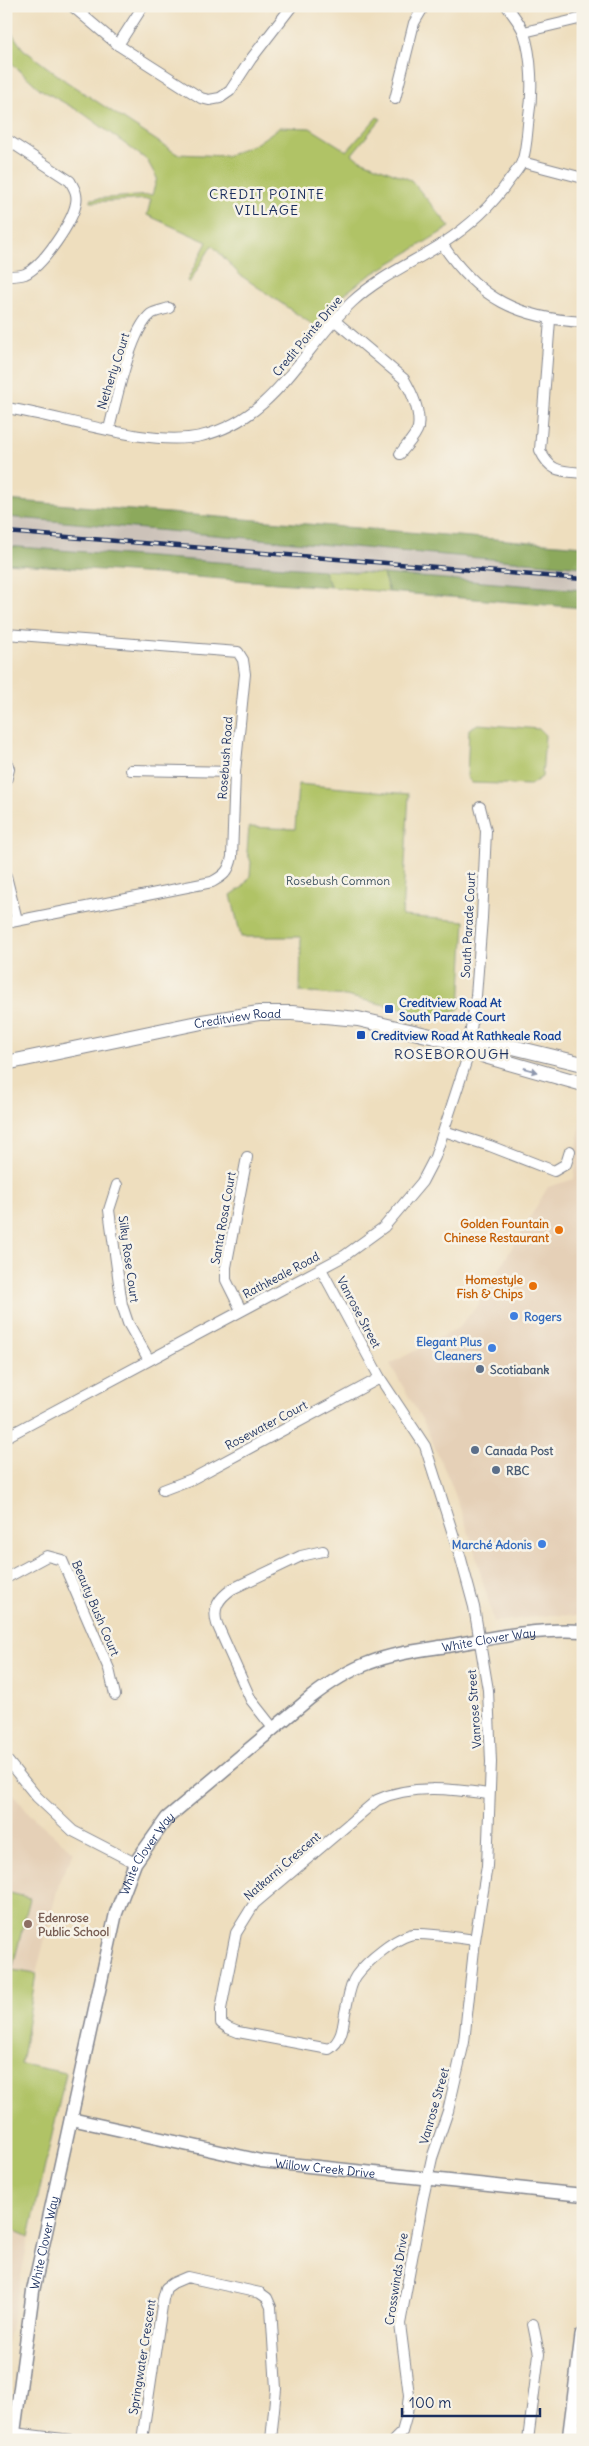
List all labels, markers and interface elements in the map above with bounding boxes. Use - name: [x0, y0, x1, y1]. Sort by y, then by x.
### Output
- district label: CREDIT POINTE VILLAGE: [209, 185, 325, 219]
- street label: Credit Pointe Drive: [269, 293, 345, 379]
- street label: Netherly Court: [94, 331, 132, 411]
- street label: Rosebush Road: [215, 716, 235, 800]
- street label: South Parade Court: [458, 871, 478, 979]
- park label: Rosebush Common: [286, 873, 390, 888]
- place label: Creditview Road At South Parade Court: [399, 995, 506, 1024]
- marker: Creditview Road At South Parade Court: [383, 1003, 395, 1015]
- street label: Creditview Road: [192, 1005, 281, 1031]
- place label: Creditview Road At Rathkeale Road: [371, 1028, 561, 1043]
- marker: Creditview Road At Rathkeale Road: [355, 1029, 367, 1041]
- district label: ROSEBOROUGH: [394, 1045, 510, 1063]
- one-way arrow: [524, 1066, 539, 1074]
- street label: Santa Rosa Court: [207, 1170, 239, 1266]
- street label: Silky Rose Court: [115, 1215, 143, 1303]
- place label: Golden Fountain Chinese Restaurant: [444, 1216, 550, 1245]
- marker: Golden Fountain Chinese Restaurant: [553, 1224, 565, 1236]
- street label: Rathkeale Road: [240, 1248, 322, 1302]
- place label: Homestyle Fish & Chips: [456, 1272, 524, 1302]
- street label: Vanrose Street: [334, 1274, 384, 1350]
- marker: Homestyle Fish & Chips: [527, 1280, 539, 1292]
- place label: Rogers: [524, 1309, 562, 1325]
- marker: Rogers: [508, 1310, 520, 1322]
- place label: Elegant Plus Cleaners: [416, 1334, 483, 1363]
- marker: Elegant Plus Cleaners: [486, 1342, 498, 1354]
- place label: Scotiabank: [490, 1362, 549, 1377]
- marker: Scotiabank: [474, 1363, 486, 1375]
- street label: Rosewater Court: [222, 1397, 310, 1453]
- place label: Canada Post: [485, 1443, 554, 1458]
- marker: Canada Post: [469, 1444, 481, 1456]
- place label: RBC: [506, 1463, 529, 1478]
- marker: RBC: [490, 1464, 502, 1476]
- place label: Marché Adonis: [452, 1537, 533, 1552]
- marker: Marché Adonis: [536, 1538, 548, 1550]
- street label: Beauty Bush Court: [69, 1558, 123, 1658]
- street label: White Clover Way: [440, 1624, 537, 1654]
- street label: Vanrose Street: [464, 1669, 484, 1749]
- street label: White Clover Way: [116, 1808, 177, 1897]
- street label: Natkarni Crescent: [241, 1829, 323, 1903]
- place label: Edenrose Public School: [38, 1910, 109, 1939]
- marker: Edenrose Public School: [22, 1918, 34, 1930]
- street label: Vanrose Street: [416, 2066, 452, 2146]
- street label: Willow Creek Drive: [274, 2155, 376, 2181]
- street label: White Clover Way: [26, 2194, 61, 2291]
- street label: Crosswinds Drive: [381, 2232, 411, 2326]
- street label: Springwater Crescent: [125, 2298, 159, 2416]
- scale bar: [402, 2386, 539, 2418]
- text: 100 m: [409, 2393, 451, 2412]

